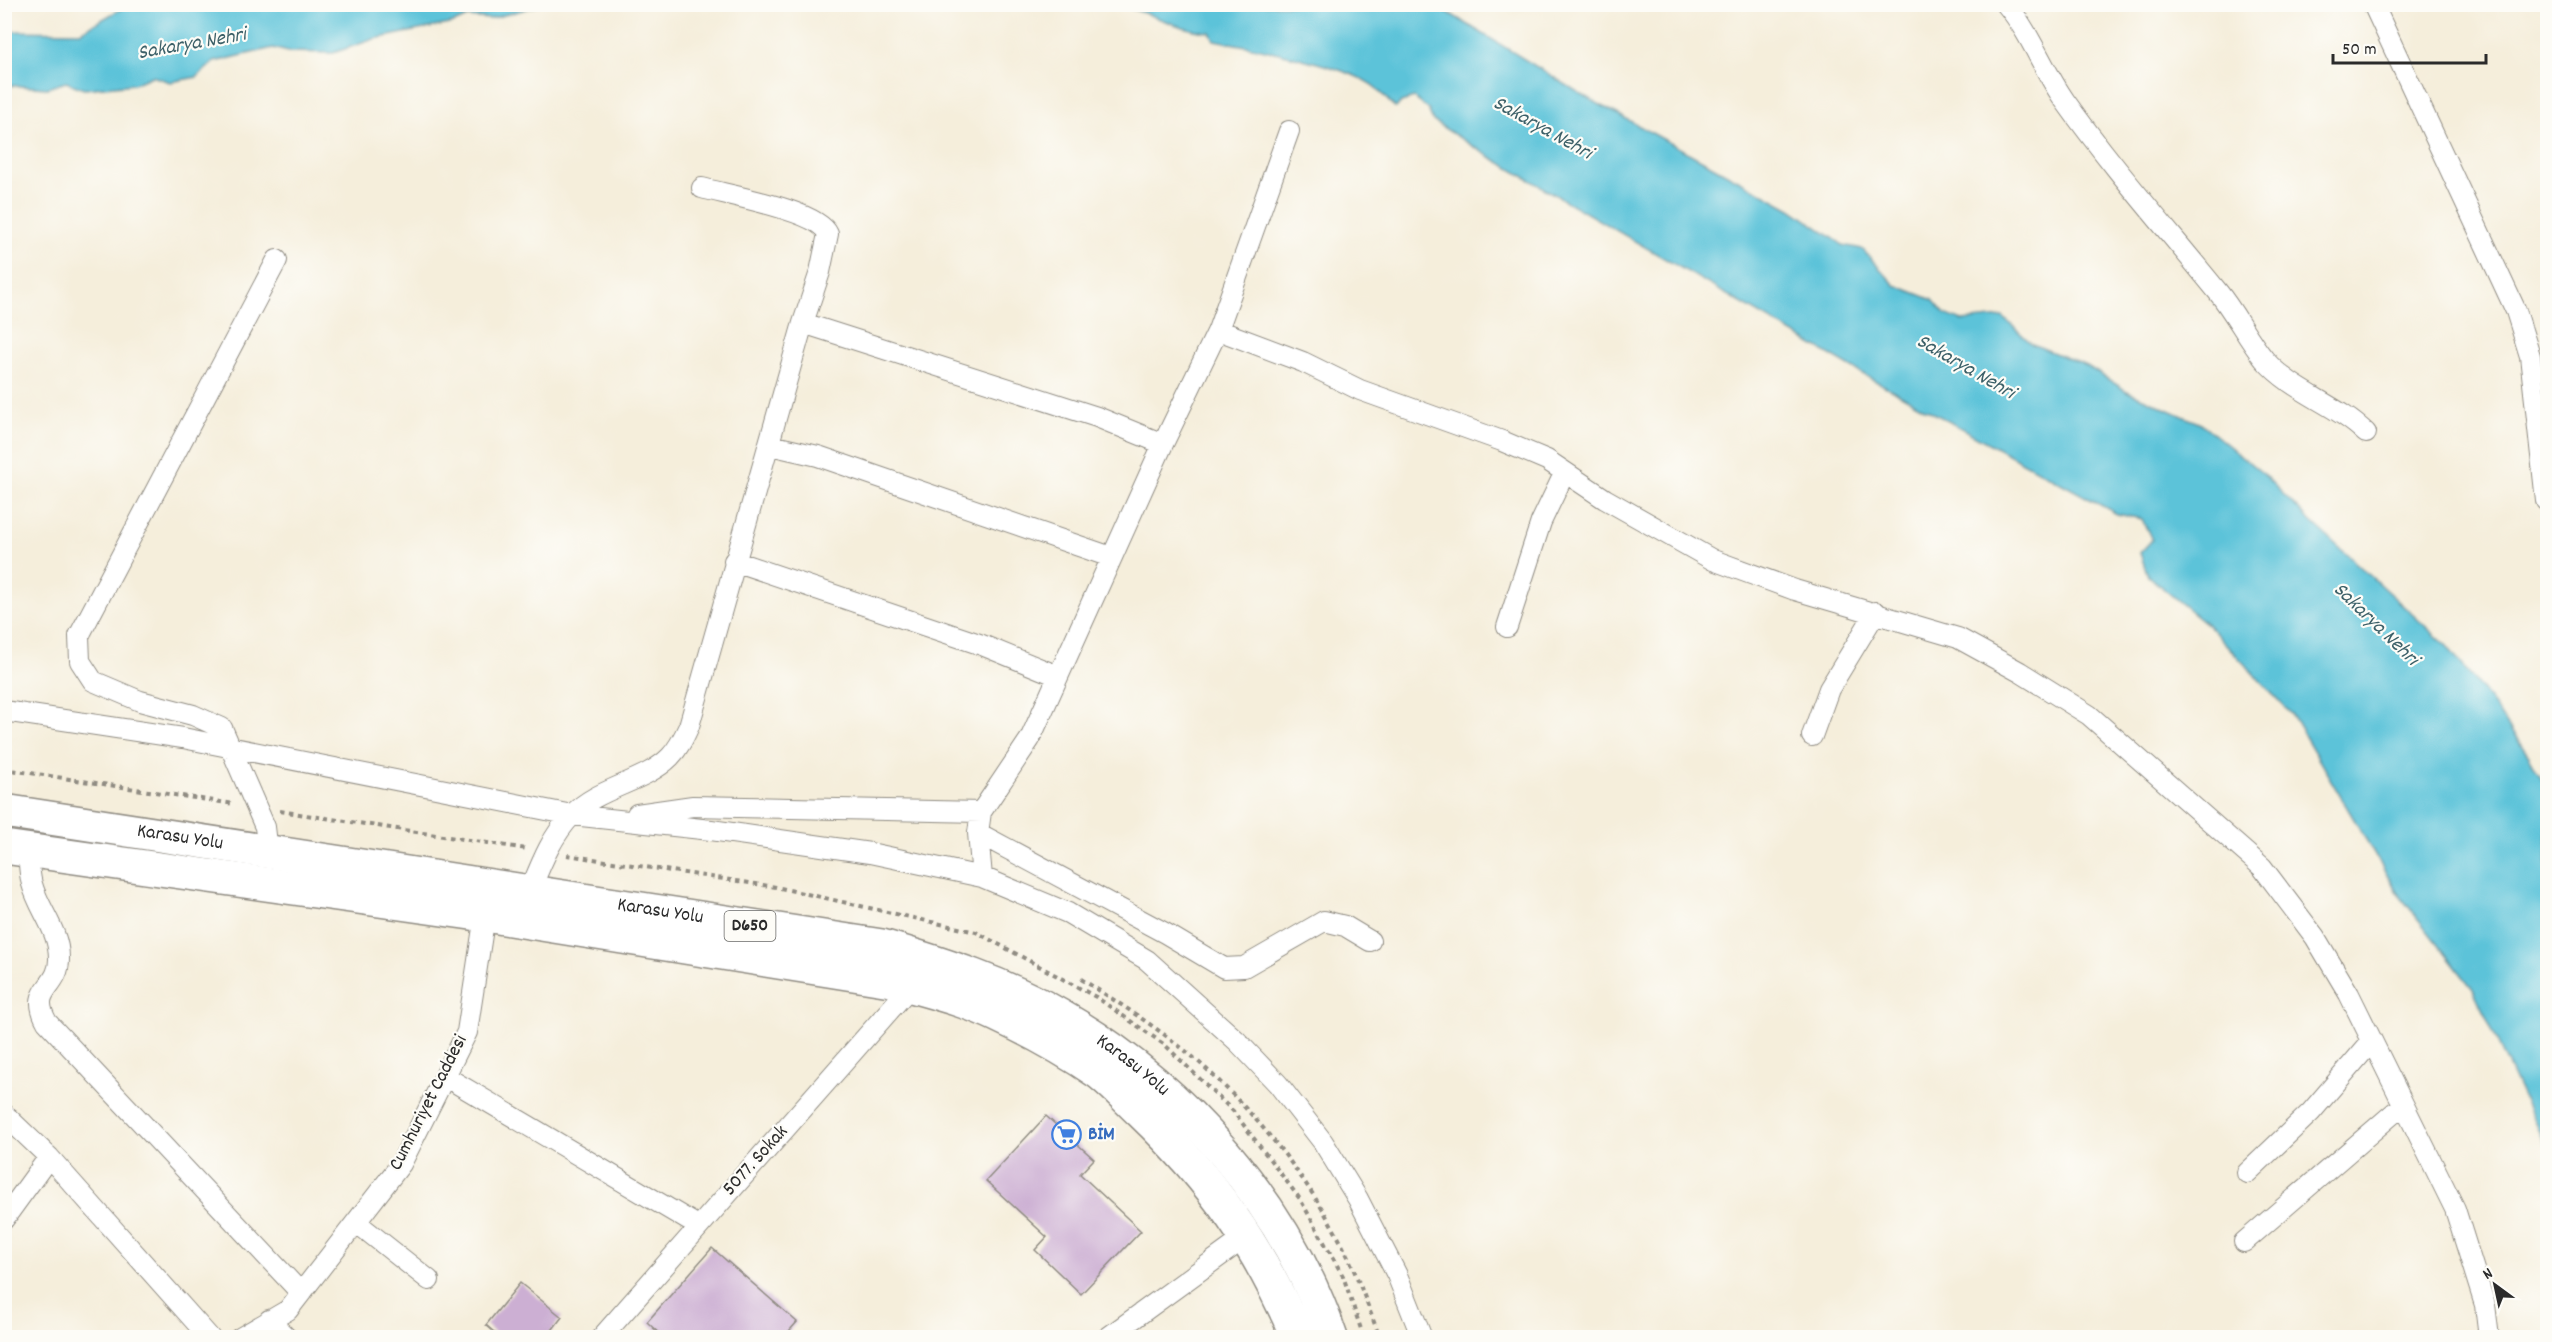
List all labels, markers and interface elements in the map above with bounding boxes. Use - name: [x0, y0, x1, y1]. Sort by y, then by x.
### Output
- water label: Sakarya Nehri: [136, 20, 252, 69]
- scale bar: [2333, 27, 2486, 65]
- text: 50 m: [2342, 38, 2377, 63]
- water label: Sakarya Nehri: [1487, 89, 1600, 170]
- water label: Sakarya Nehri: [1910, 328, 2023, 410]
- water label: Sakarya Nehri: [2325, 576, 2427, 676]
- street label: Karasu Yolu: [135, 818, 225, 858]
- street label: Karasu Yolu: [615, 891, 705, 932]
- road number: D650: [724, 911, 776, 941]
- street label: Karasu Yolu: [1090, 1028, 1175, 1103]
- street label: Cumhuriyet Caddesi: [383, 1030, 475, 1176]
- street label: 5077. Sokak: [717, 1119, 795, 1203]
- supermarket icon: BİM: [1051, 1119, 1083, 1151]
- place label: BİM: [1088, 1121, 1115, 1149]
- north arrow: [2465, 1255, 2525, 1315]
- text: N: [2479, 1263, 2498, 1286]

